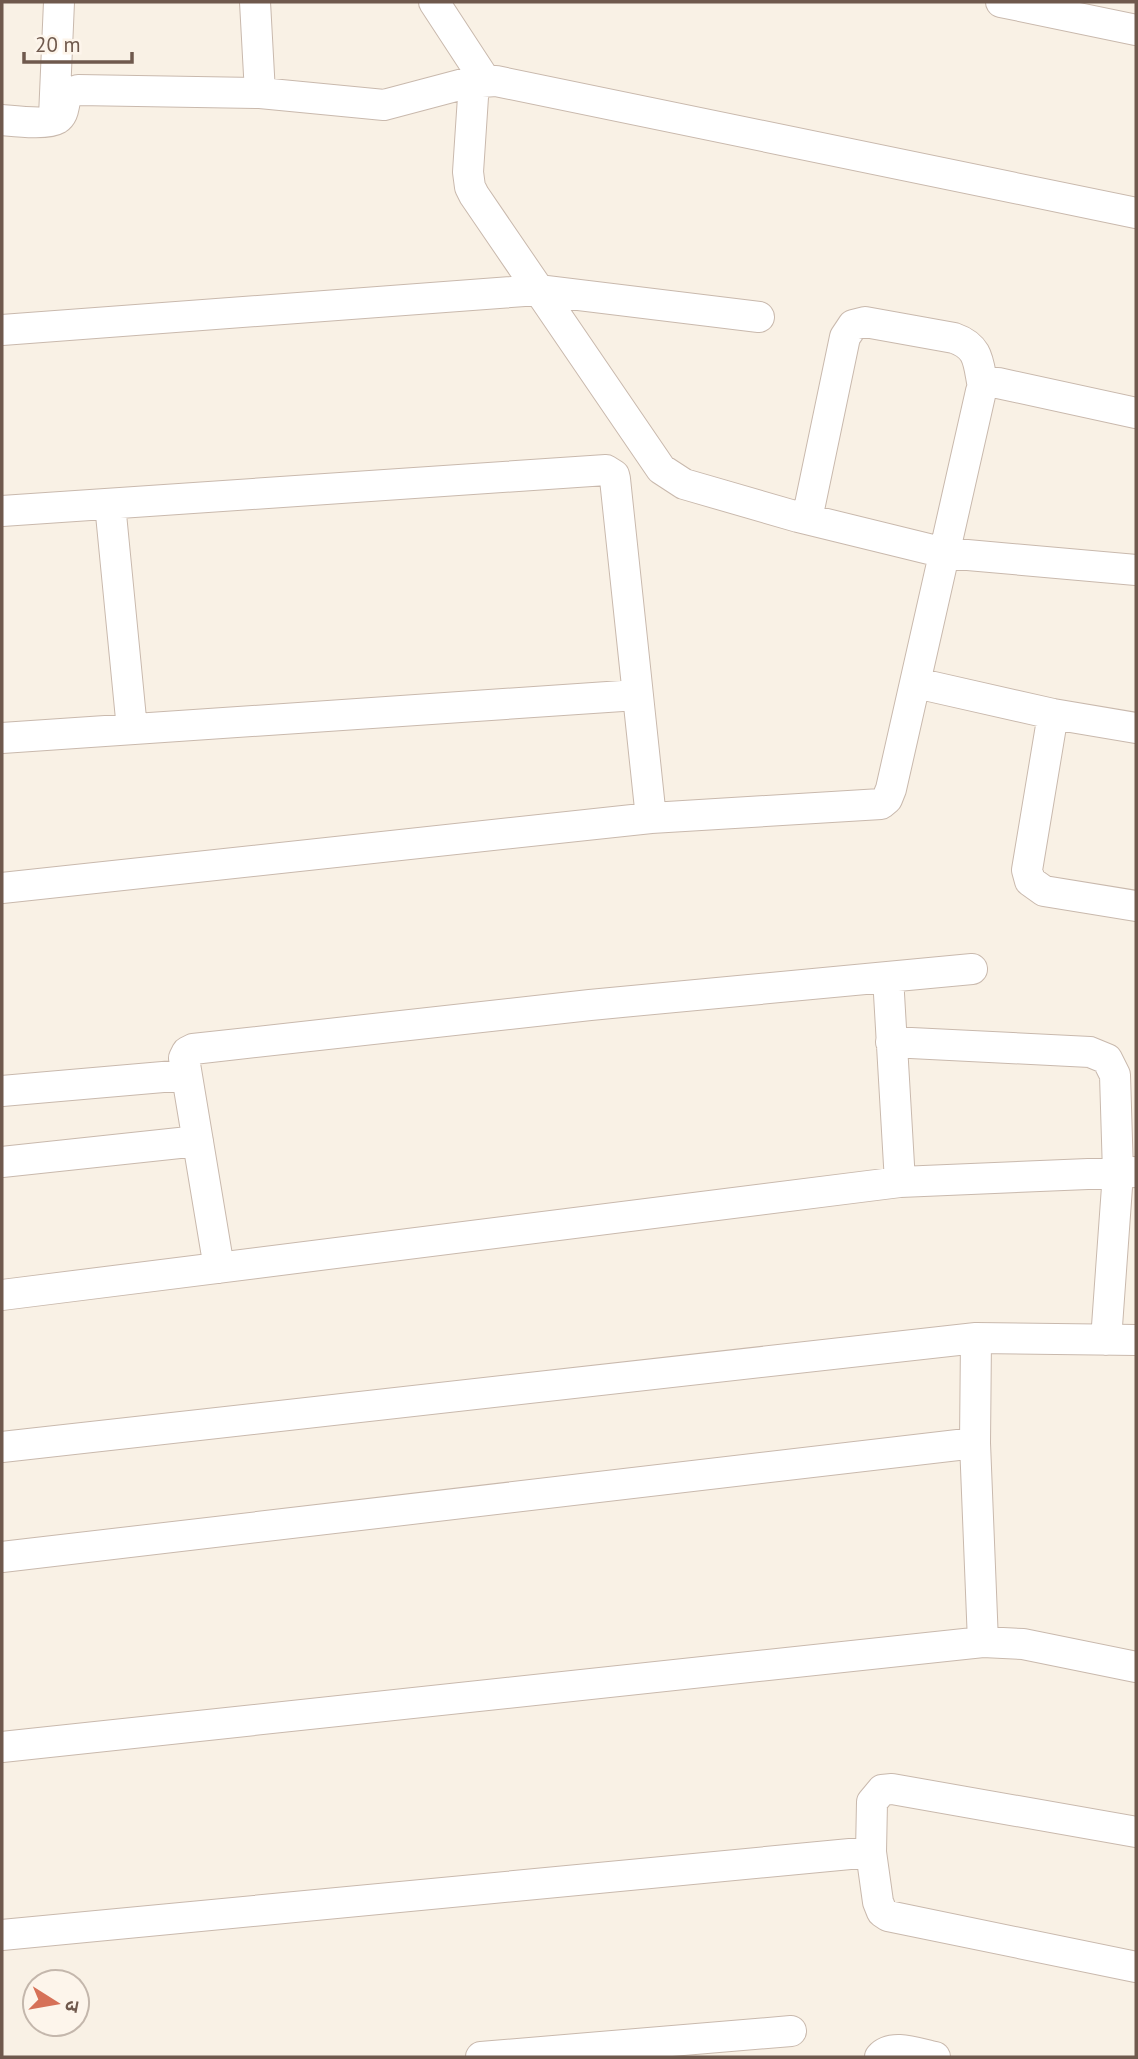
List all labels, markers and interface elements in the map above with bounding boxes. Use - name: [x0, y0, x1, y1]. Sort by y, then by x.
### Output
- scale bar: [24, 21, 133, 65]
- text: 20 m: [35, 31, 81, 58]
- north arrow: [21, 1968, 91, 2038]
- text: उ: [60, 1998, 86, 2015]

